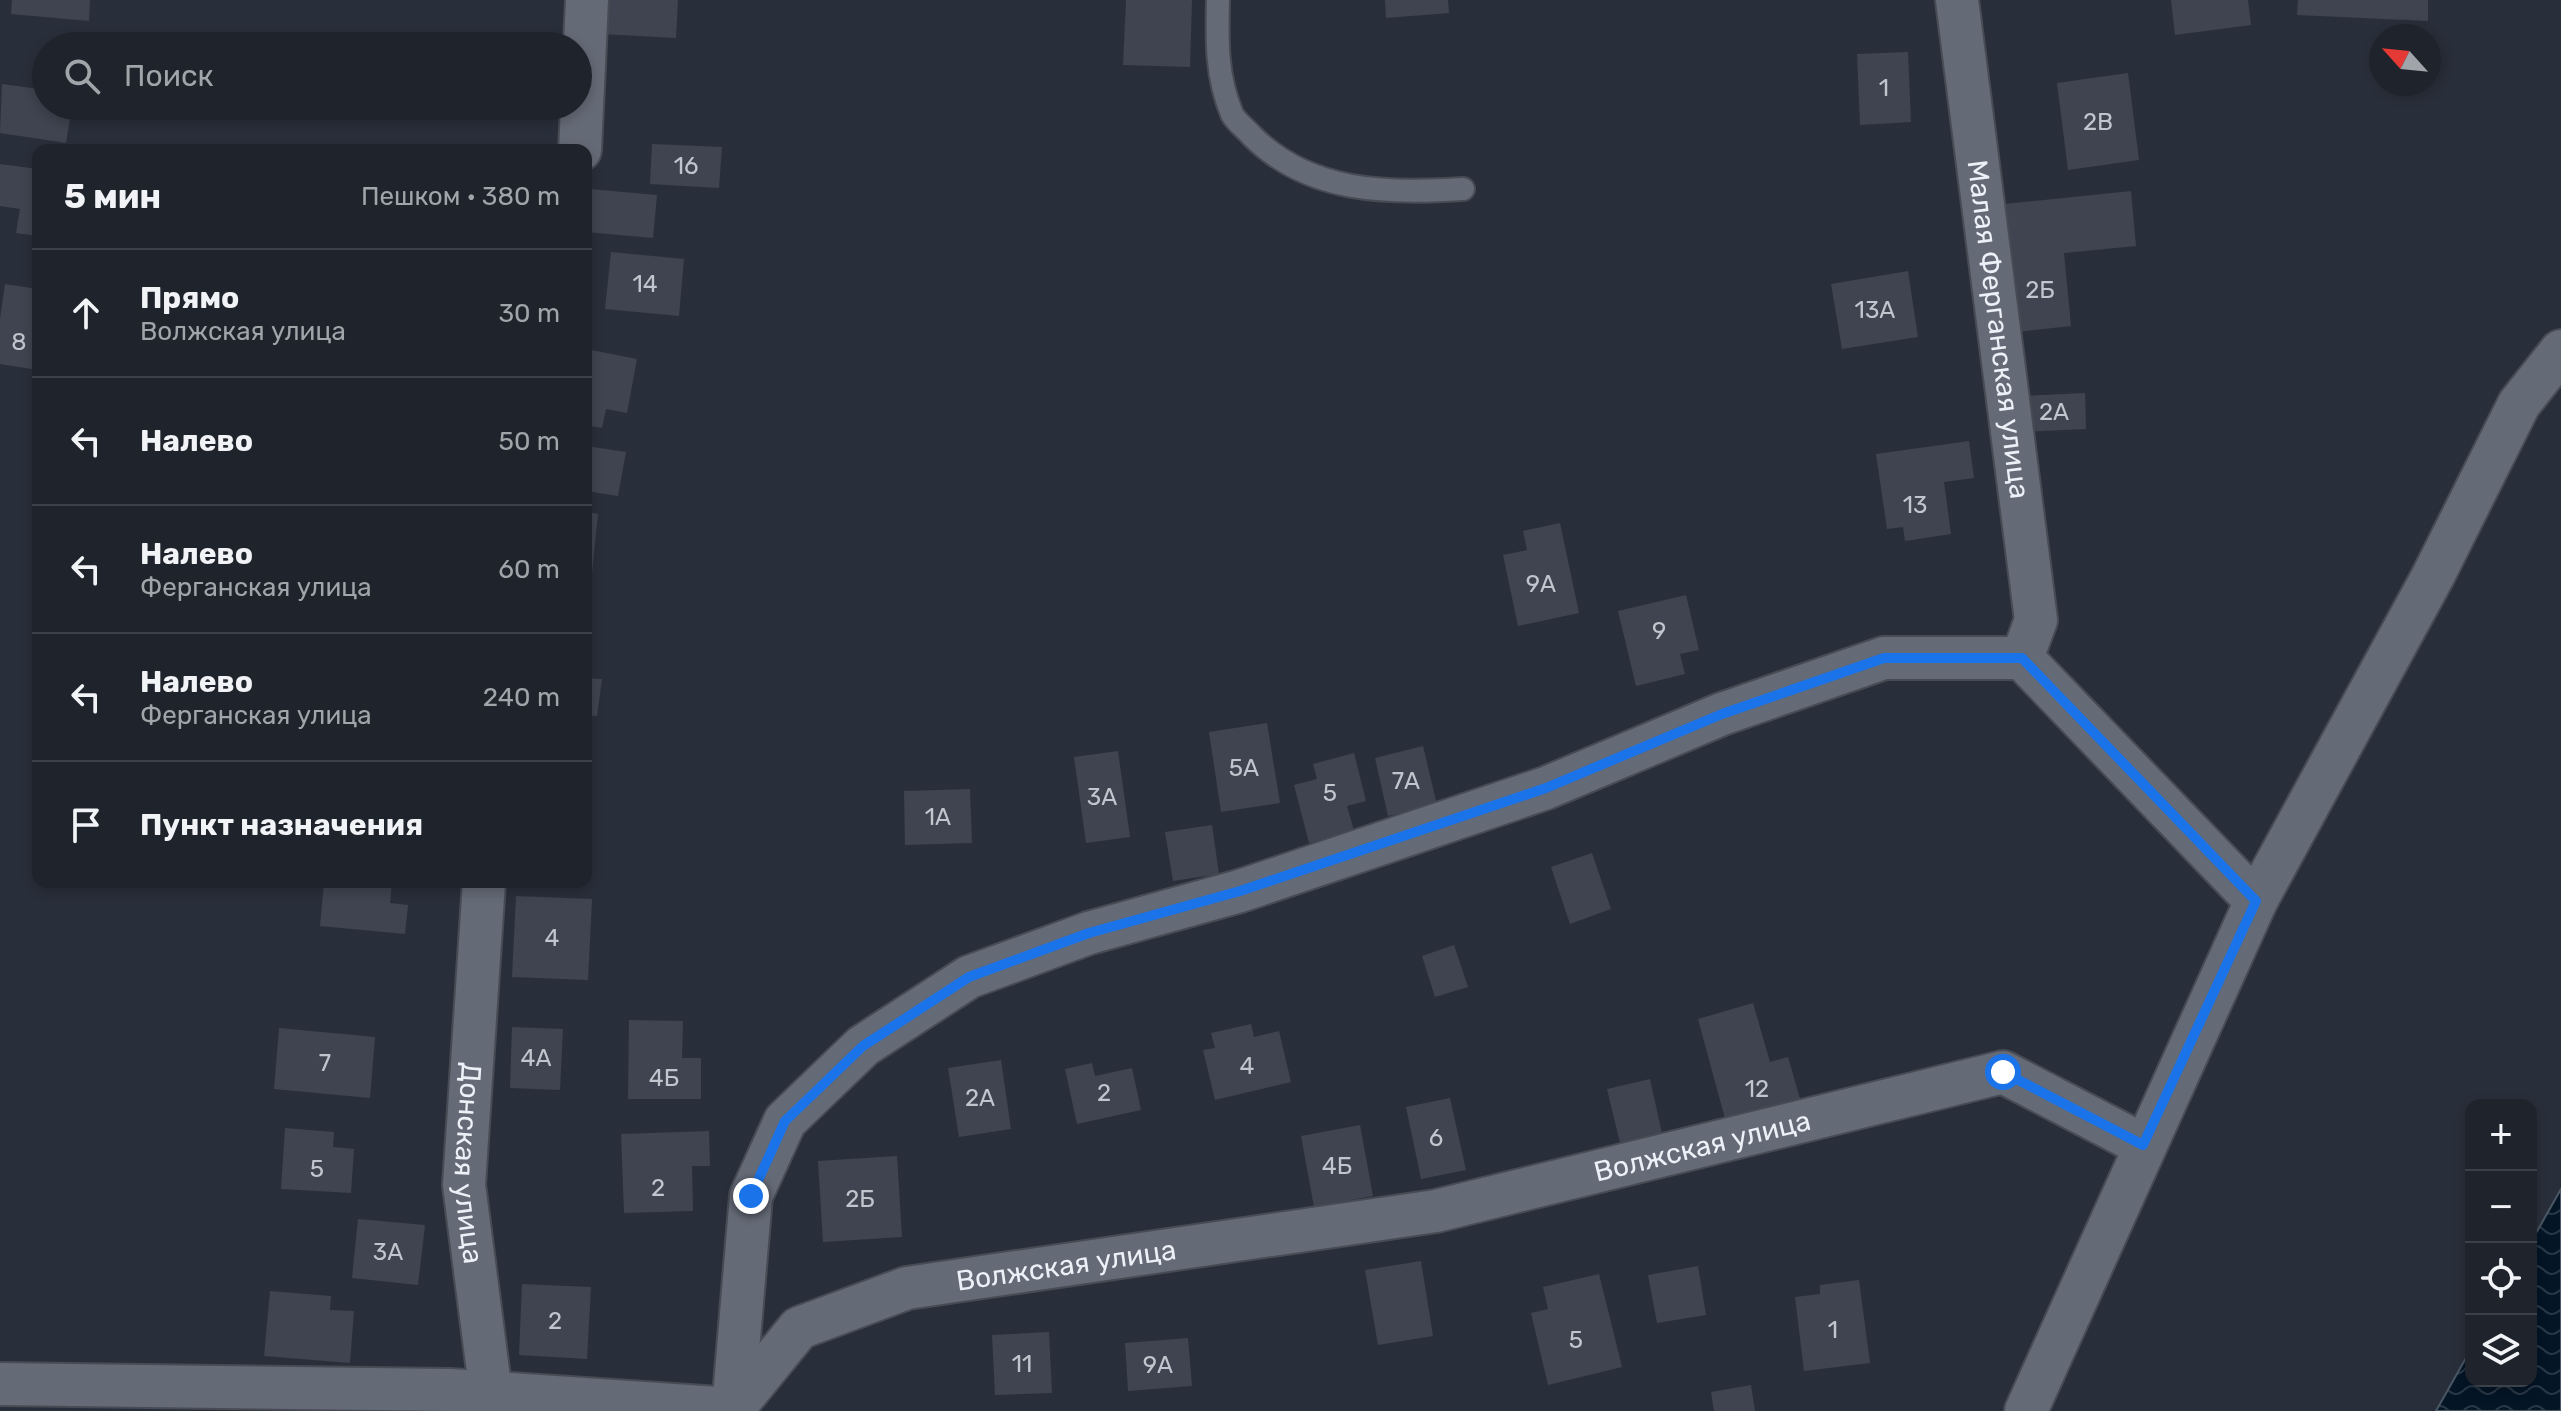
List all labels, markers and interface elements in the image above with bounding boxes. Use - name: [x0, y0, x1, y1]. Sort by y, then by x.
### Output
- north arrow: [2369, 24, 2441, 96]
- search box: [32, 32, 592, 120]
- icon: search: [60, 54, 104, 98]
- text: Поиск: [124, 58, 214, 94]
- house number: 1: [1879, 74, 1889, 102]
- house number: 2В: [2083, 108, 2113, 136]
- house number: 16: [674, 152, 698, 180]
- street label: Малая Ферганская улица: [1961, 158, 2036, 501]
- text: 5 мин: [64, 176, 161, 217]
- text: Пешком · 380 m: [361, 181, 560, 212]
- house number: 14: [632, 270, 658, 298]
- house number: 2Б: [2025, 276, 2055, 304]
- text: Прямо: [140, 280, 239, 316]
- icon: ahead: [64, 291, 108, 335]
- house number: 13А: [1855, 296, 1895, 324]
- text: 30 m: [498, 298, 560, 329]
- text: Волжская улица: [140, 316, 346, 347]
- house number: 8: [11, 328, 27, 356]
- house number: 2А: [2039, 398, 2069, 426]
- icon: left: [64, 419, 108, 463]
- text: Налево: [140, 423, 253, 459]
- text: 50 m: [499, 426, 560, 457]
- house number: 13: [1903, 491, 1927, 519]
- text: Налево: [140, 536, 253, 572]
- icon: left: [64, 547, 108, 591]
- text: 60 m: [498, 554, 560, 585]
- house number: 9А: [1526, 570, 1556, 598]
- text: Ферганская улица: [140, 572, 372, 603]
- house number: 9: [1652, 617, 1666, 645]
- text: Налево: [140, 664, 253, 700]
- icon: left: [64, 675, 108, 719]
- text: 240 m: [483, 682, 560, 713]
- text: Ферганская улица: [140, 700, 372, 731]
- house number: 5А: [1229, 754, 1259, 782]
- house number: 7А: [1392, 767, 1420, 795]
- house number: 5: [1323, 779, 1337, 807]
- house number: 3А: [1087, 783, 1117, 811]
- icon: arrive: [64, 803, 108, 847]
- house number: 1А: [925, 803, 951, 831]
- text: Пункт назначения: [140, 807, 423, 843]
- house number: 4: [545, 924, 560, 952]
- house number: 4А: [521, 1044, 551, 1072]
- house number: 7: [319, 1049, 331, 1077]
- house number: 4: [1240, 1052, 1255, 1080]
- route start: [1985, 1054, 2021, 1090]
- street label: Донская улица: [447, 1062, 490, 1266]
- house number: 4Б: [649, 1064, 679, 1092]
- house number: 12: [1745, 1075, 1769, 1103]
- house number: 2: [1097, 1079, 1111, 1107]
- house number: 2А: [965, 1084, 995, 1112]
- map controls: [2465, 1099, 2537, 1387]
- button: +: [2465, 1099, 2537, 1171]
- street label: Волжская улица: [1591, 1104, 1814, 1189]
- house number: 6: [1429, 1124, 1443, 1152]
- house number: 4Б: [1322, 1152, 1352, 1180]
- house number: 5: [310, 1155, 324, 1183]
- button: −: [2465, 1171, 2537, 1243]
- house number: 2: [651, 1174, 665, 1202]
- route end: [733, 1178, 769, 1214]
- house number: 2Б: [845, 1185, 875, 1213]
- street label: Волжская улица: [954, 1233, 1178, 1298]
- house number: 3А: [373, 1238, 403, 1266]
- button: locate: [2465, 1243, 2537, 1315]
- house number: 2: [548, 1307, 562, 1335]
- button: layers: [2465, 1315, 2537, 1387]
- house number: 1: [1828, 1316, 1838, 1344]
- house number: 5: [1569, 1326, 1583, 1354]
- house number: 11: [1012, 1350, 1032, 1378]
- house number: 9А: [1143, 1351, 1173, 1379]

